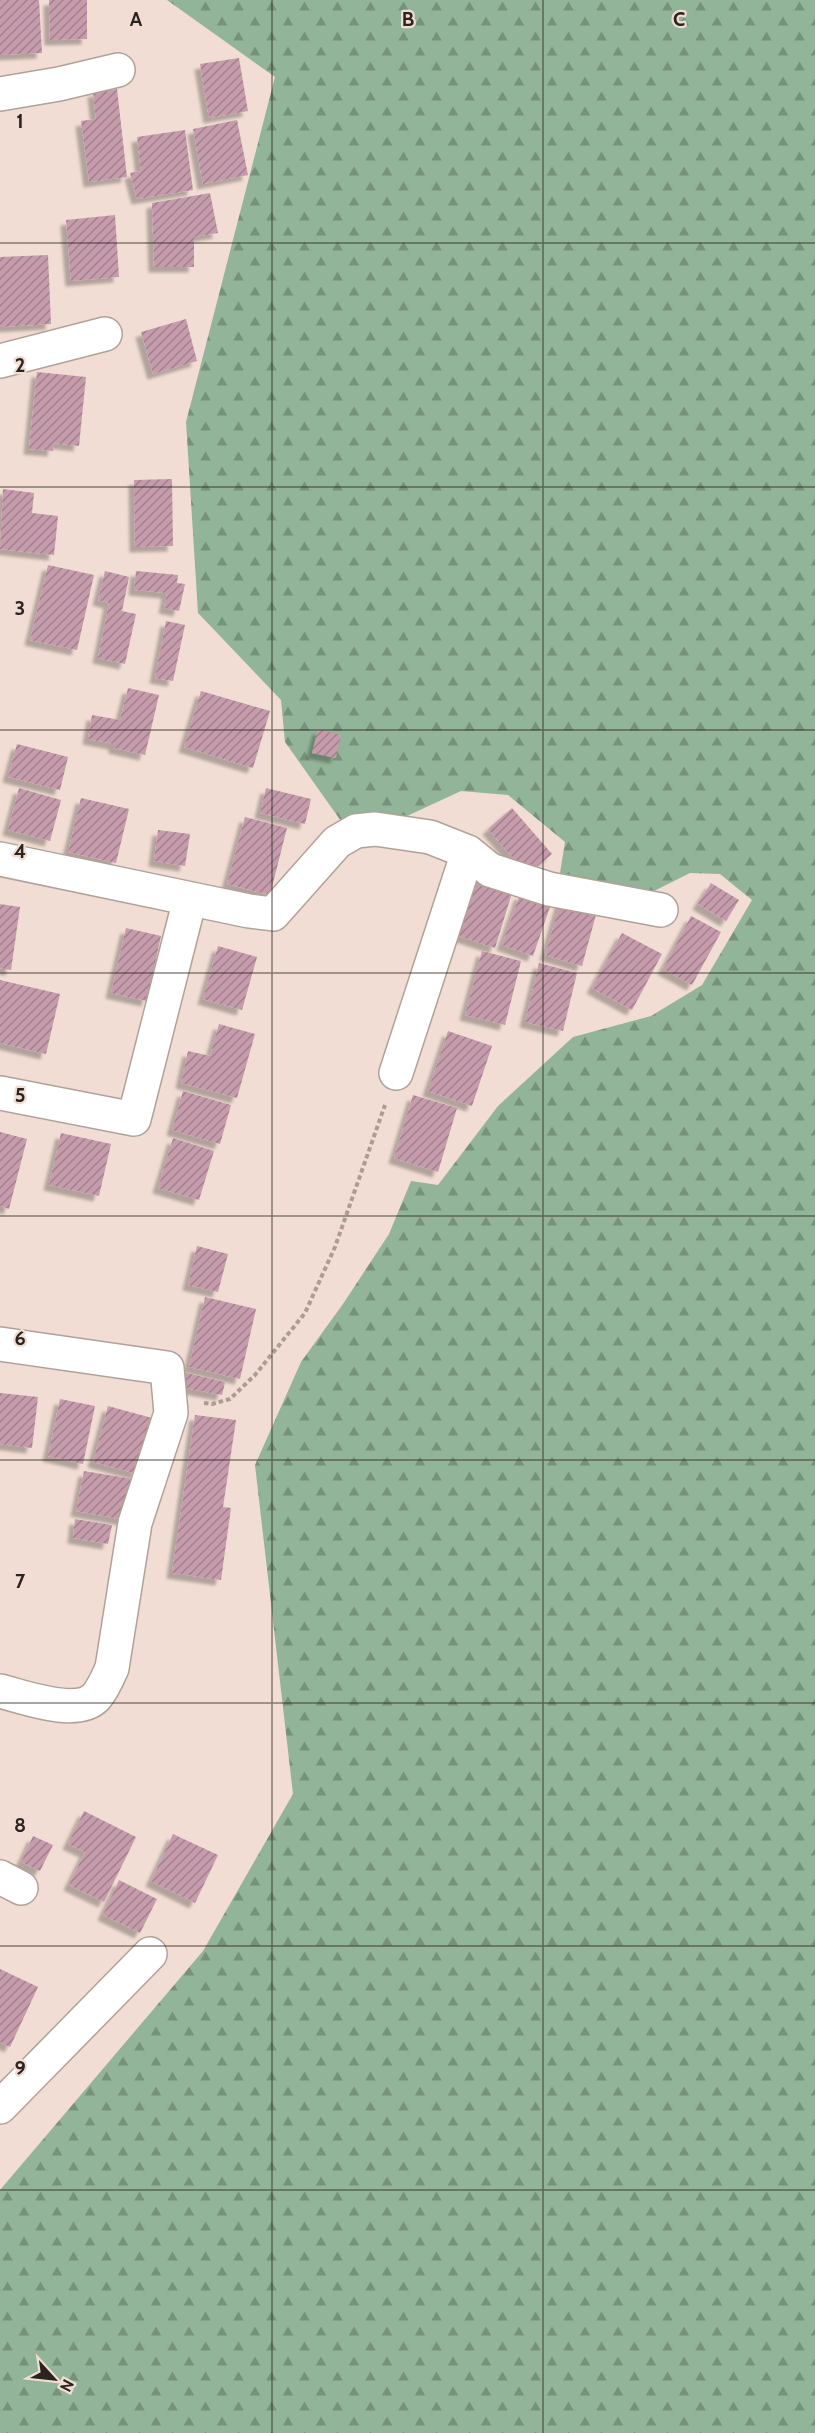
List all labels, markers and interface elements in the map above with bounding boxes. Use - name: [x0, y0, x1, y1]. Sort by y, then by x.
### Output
- text: A: [130, 7, 143, 31]
- text: B: [402, 7, 414, 31]
- text: C: [673, 7, 685, 31]
- text: 1: [16, 109, 24, 133]
- text: 2: [15, 353, 25, 377]
- text: 3: [15, 596, 25, 620]
- text: 4: [14, 839, 26, 863]
- text: 5: [15, 1083, 25, 1107]
- text: 6: [14, 1326, 26, 1350]
- text: 7: [15, 1569, 26, 1593]
- text: 8: [14, 1813, 26, 1837]
- text: 9: [14, 2056, 26, 2080]
- north arrow: [24, 2349, 84, 2409]
- text: N: [56, 2376, 78, 2395]

